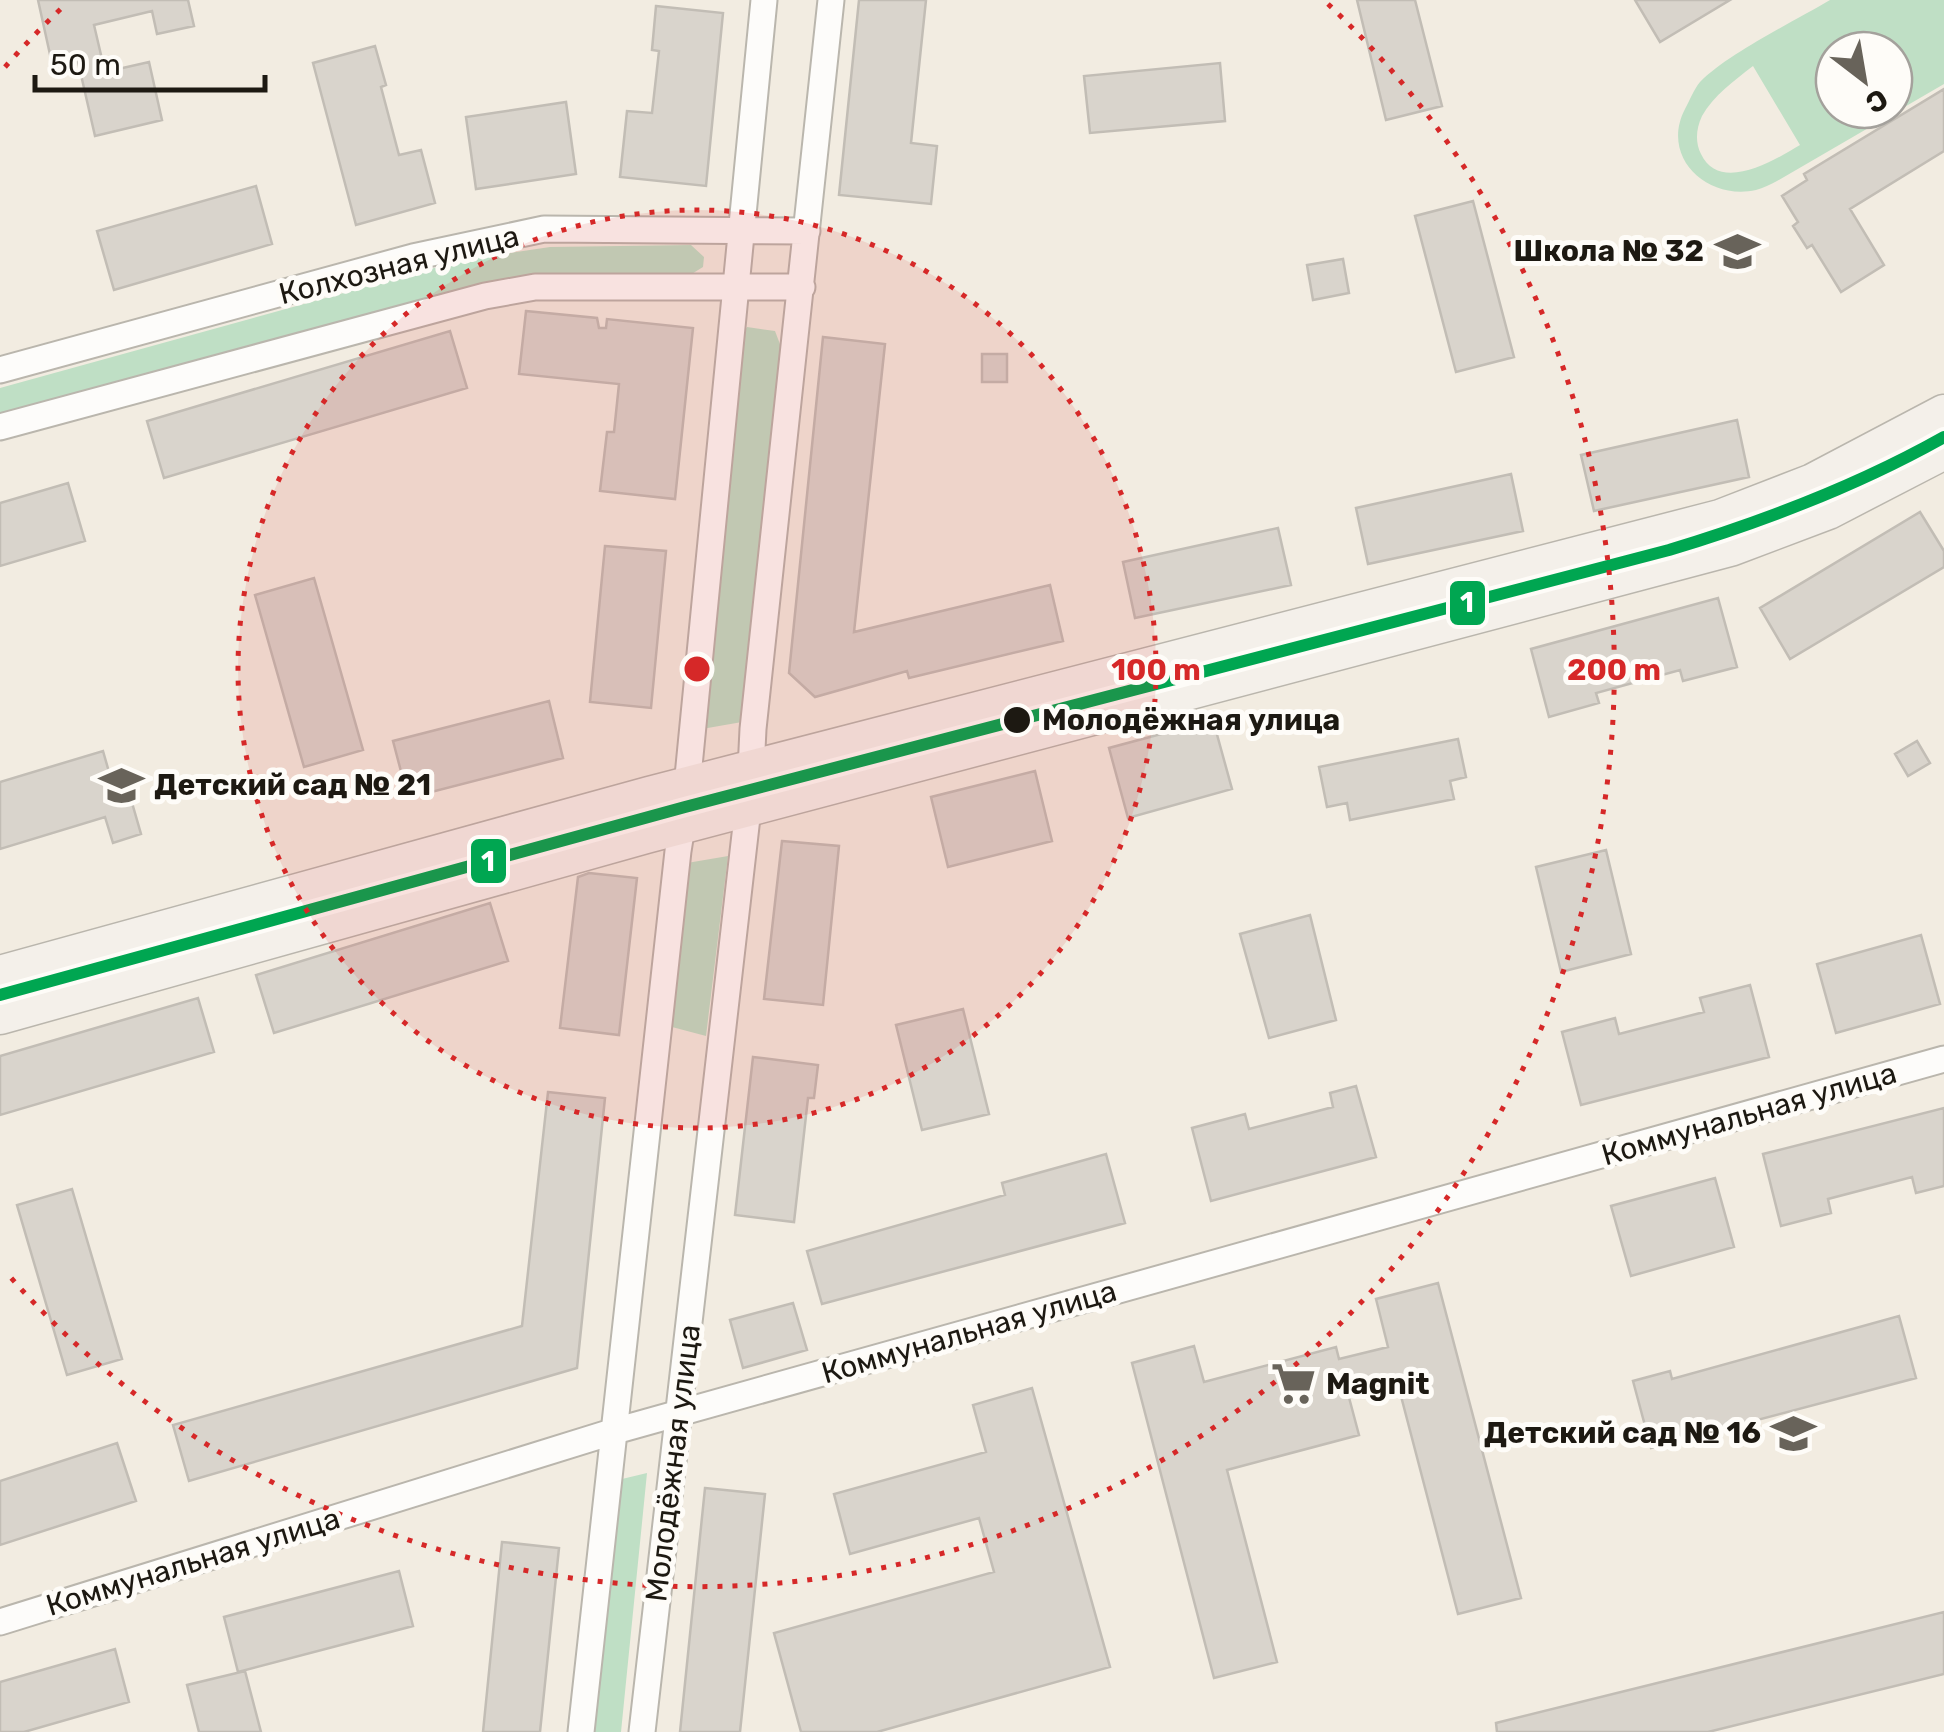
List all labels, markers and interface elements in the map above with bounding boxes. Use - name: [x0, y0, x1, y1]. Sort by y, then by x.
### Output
- scale bar: [35, 30, 265, 92]
- north arrow: [1814, 30, 1914, 130]
- text: 50 m: [50, 47, 121, 83]
- text: С: [1860, 82, 1894, 120]
- street label: Колхозная улица: [275, 218, 523, 312]
- school or university icon: Школа № 32: [1713, 227, 1761, 275]
- place label: Школа № 32: [1514, 233, 1704, 269]
- line badge: 1: [1448, 579, 1487, 627]
- text: 1: [1460, 586, 1474, 619]
- centre of rings: [679, 651, 715, 687]
- text: 100 m: [1111, 652, 1201, 688]
- text: 200 m: [1567, 652, 1661, 688]
- place label: Молодёжная улица: [1042, 702, 1340, 738]
- marker: Молодёжная улица: [1001, 704, 1033, 736]
- school or university icon: Детский сад № 21: [97, 761, 145, 809]
- place label: Детский сад № 21: [154, 767, 431, 803]
- line badge: 1: [469, 837, 508, 885]
- text: 1: [481, 845, 495, 878]
- street label: Коммунальная улица: [1597, 1055, 1901, 1173]
- street label: Коммунальная улица: [817, 1273, 1121, 1391]
- street label: Молодёжная улица: [638, 1322, 708, 1604]
- supermarket icon: Magnit: [1269, 1360, 1317, 1408]
- place label: Magnit: [1326, 1366, 1429, 1402]
- school or university icon: Детский сад № 16: [1770, 1409, 1818, 1457]
- place label: Детский сад № 16: [1484, 1415, 1761, 1451]
- street label: Коммунальная улица: [42, 1500, 344, 1624]

